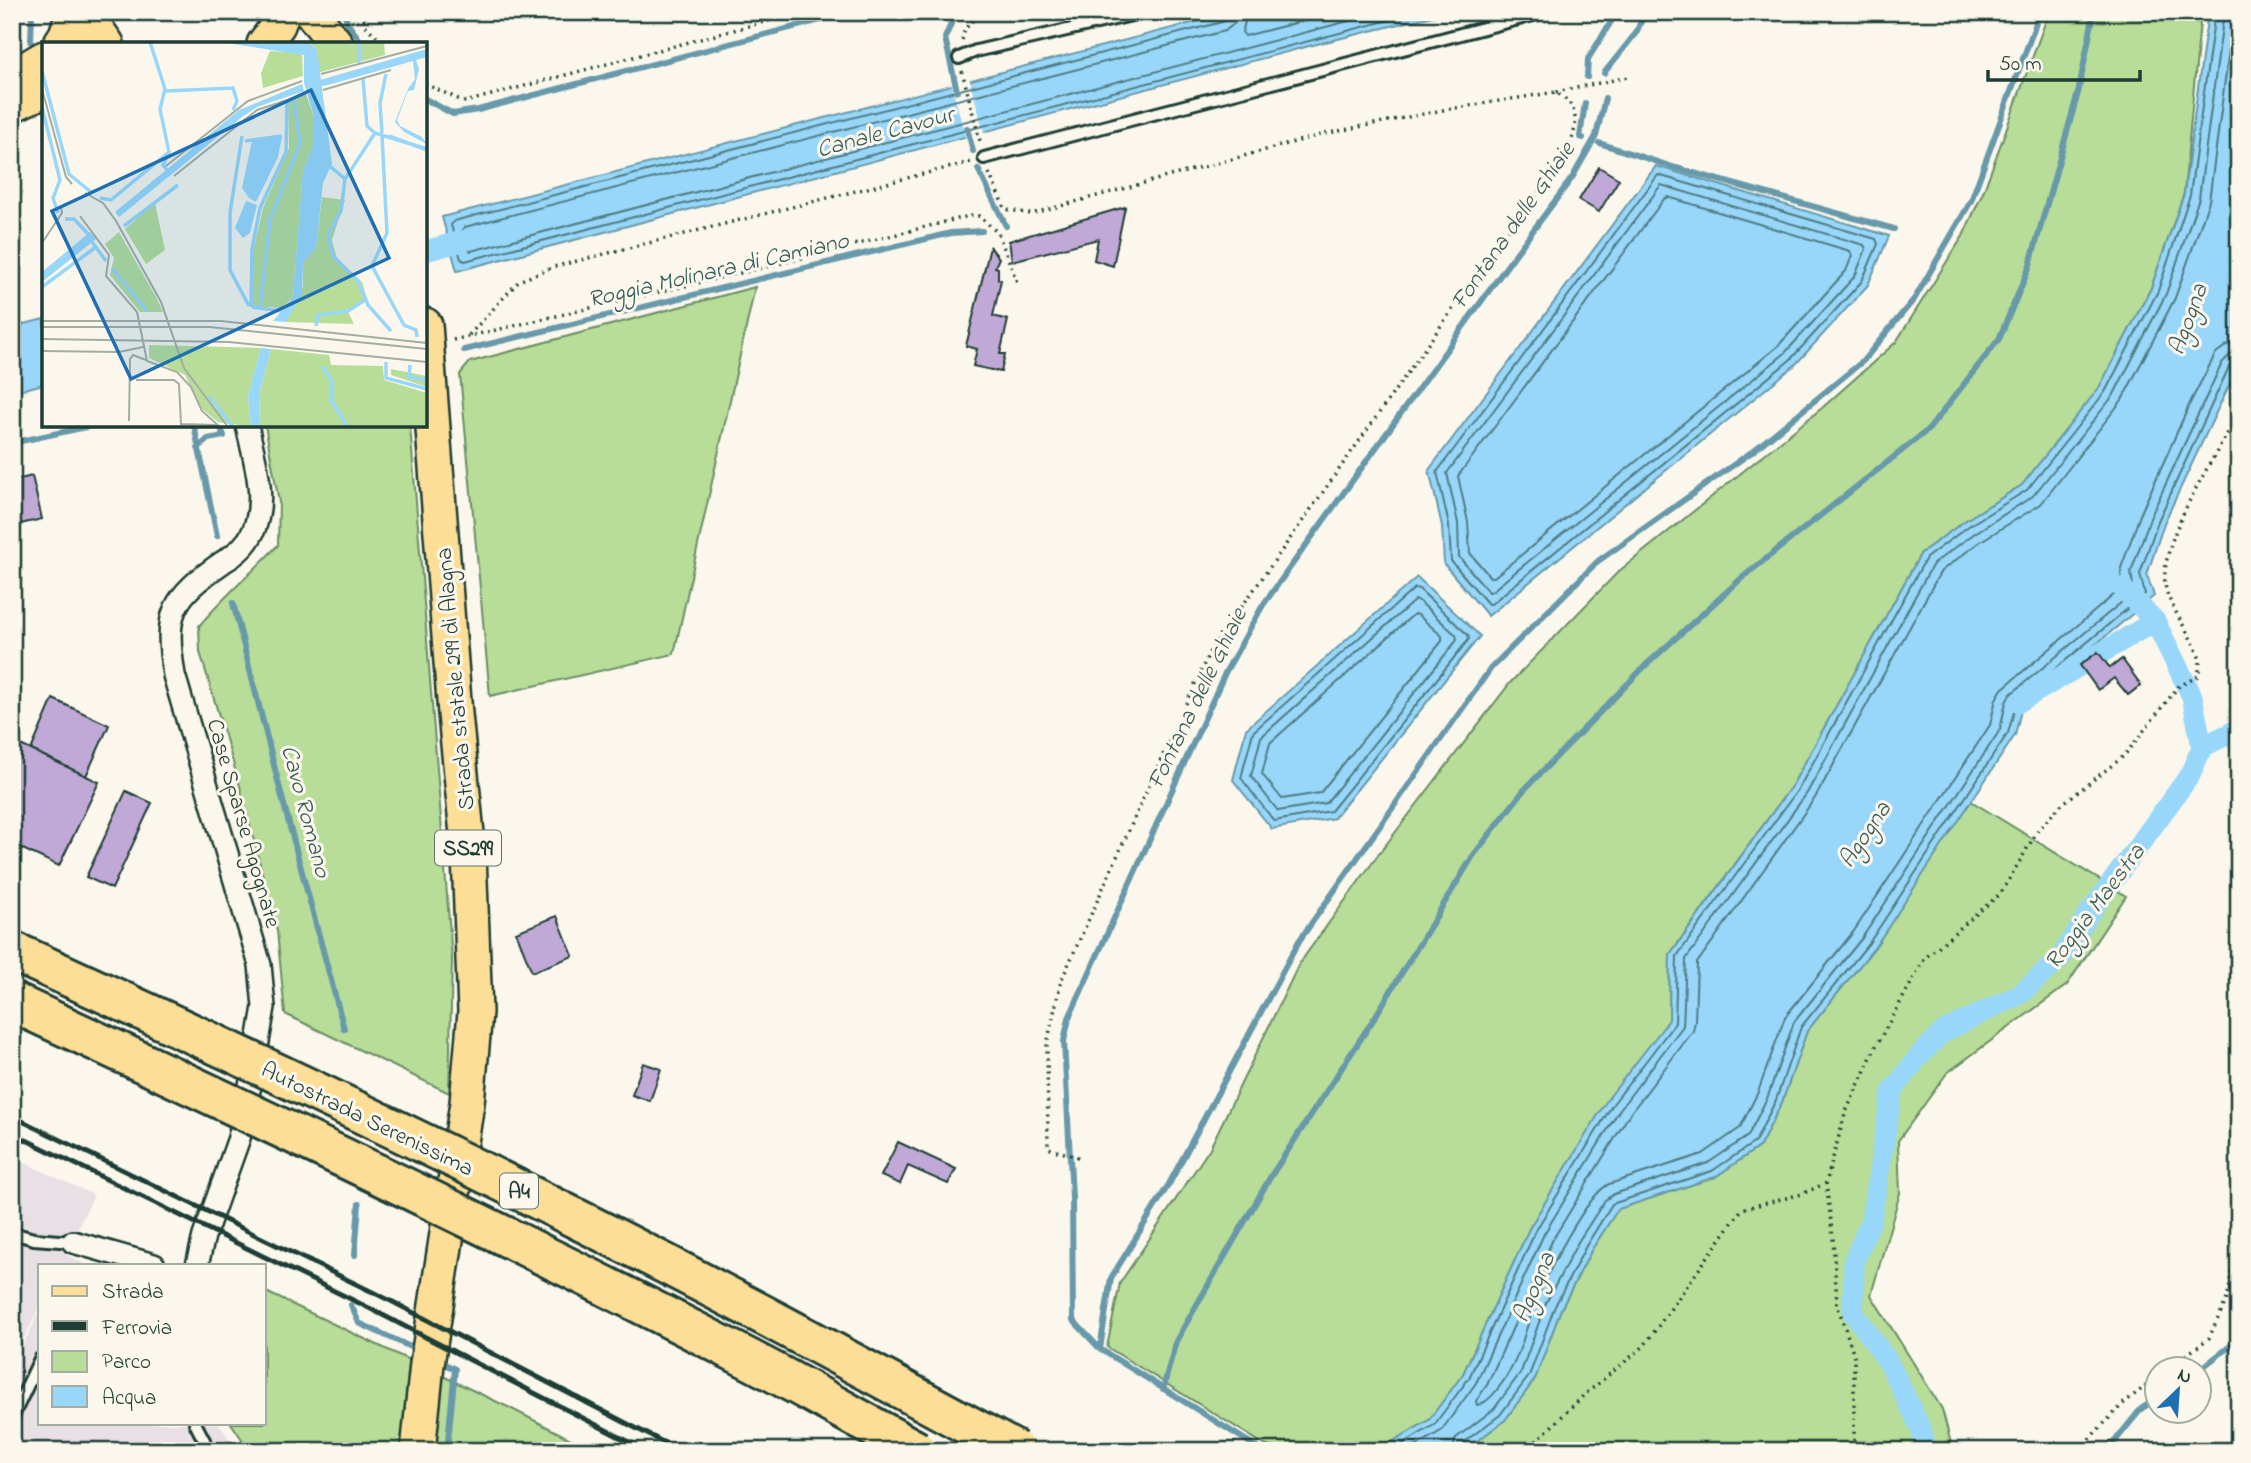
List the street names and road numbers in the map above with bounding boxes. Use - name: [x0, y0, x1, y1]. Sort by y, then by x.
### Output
- street label: Strada statale 299 di Alagna: [429, 546, 485, 811]
- street label: Case Sparse Agognate: [196, 715, 288, 933]
- road number: SS299: [435, 830, 501, 866]
- street label: Autostrada Serenissima: [255, 1054, 479, 1186]
- road number: A4: [500, 1174, 538, 1208]

